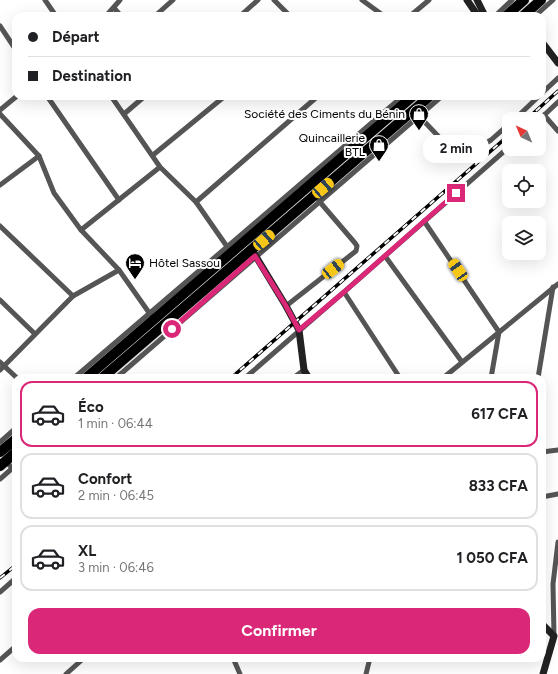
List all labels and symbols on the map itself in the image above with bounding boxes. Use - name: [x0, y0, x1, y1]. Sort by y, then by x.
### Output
- shop icon: Société des Ciments du Bénin: [408, 103, 430, 131]
- place label: Société des Ciments du Bénin: [244, 107, 405, 121]
- north arrow: [502, 112, 546, 156]
- place label: Quincaillerie BTL: [299, 131, 366, 159]
- shop icon: Quincaillerie BTL: [368, 134, 390, 162]
- callout: 2 min: [423, 135, 489, 163]
- car: [310, 176, 336, 200]
- route end: [447, 184, 465, 202]
- car: [251, 228, 277, 252]
- hotel icon: Hôtel Sassou: [124, 252, 146, 280]
- place label: Hôtel Sassou: [149, 256, 220, 270]
- car: [320, 257, 346, 281]
- car: [446, 257, 470, 283]
- route start: [163, 320, 181, 338]

